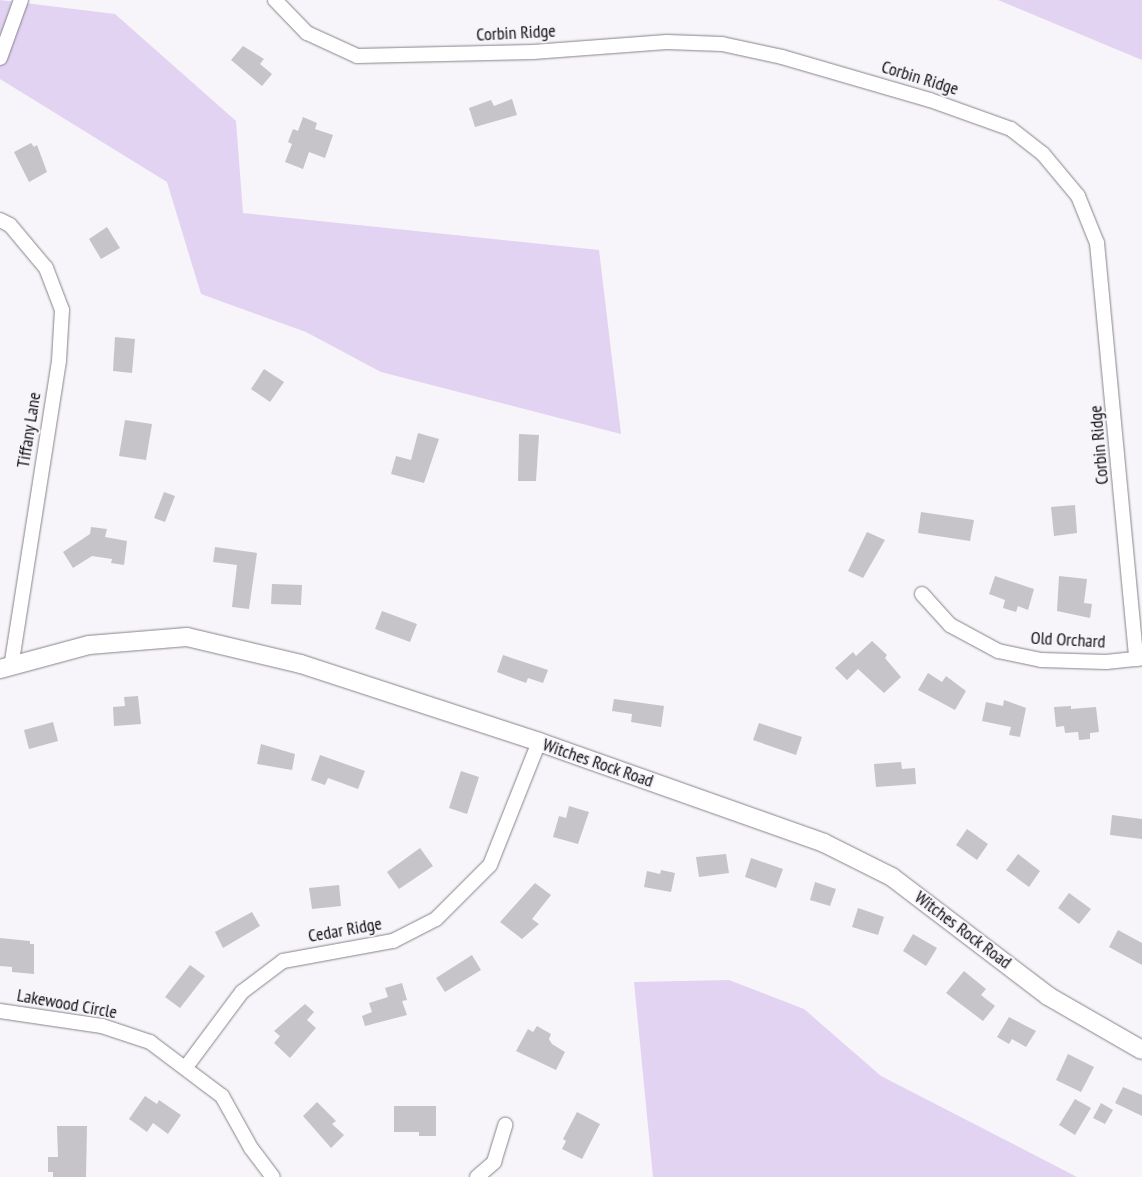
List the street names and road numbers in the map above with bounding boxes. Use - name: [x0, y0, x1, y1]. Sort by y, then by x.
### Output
- street label: Corbin Ridge: [476, 20, 556, 46]
- street label: Corbin Ridge: [879, 56, 961, 100]
- street label: Tiffany Lane: [12, 390, 46, 470]
- street label: Corbin Ridge: [1085, 404, 1113, 486]
- street label: Old Orchard: [1030, 627, 1106, 653]
- street label: Witches Rock Road: [540, 734, 656, 792]
- street label: Witches Rock Road: [910, 886, 1016, 974]
- street label: Cedar Ridge: [306, 913, 384, 947]
- street label: Lakewood Circle: [15, 985, 119, 1023]

